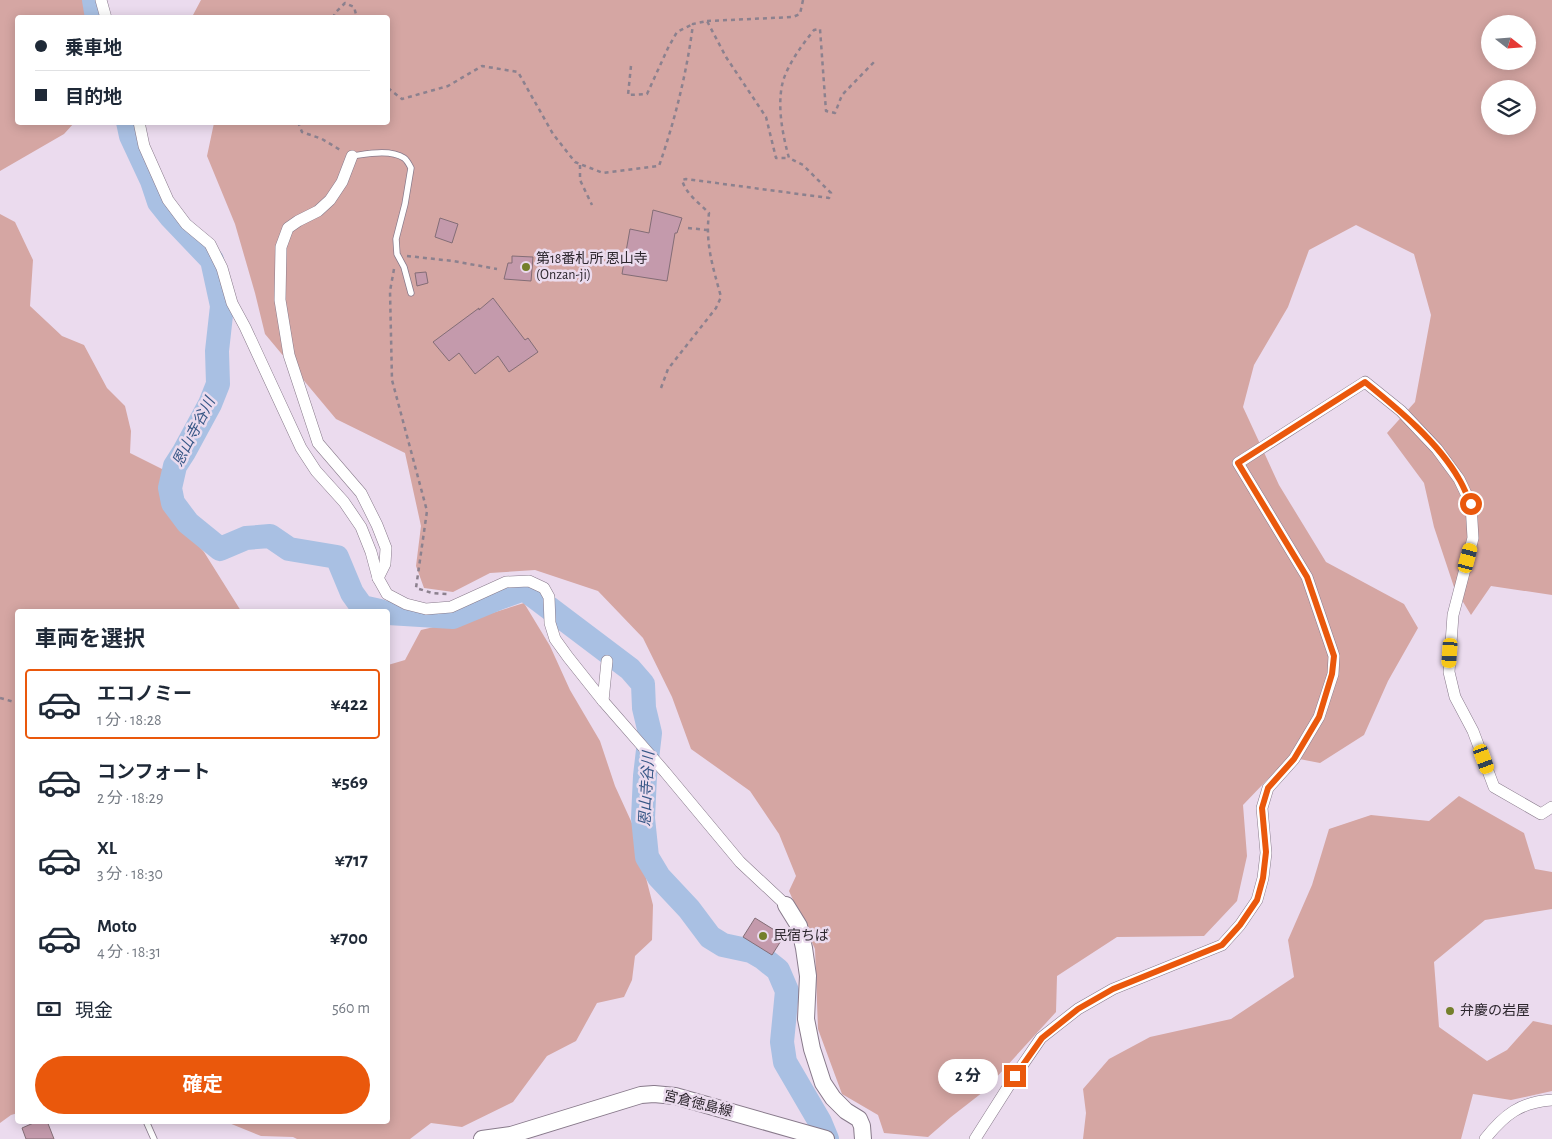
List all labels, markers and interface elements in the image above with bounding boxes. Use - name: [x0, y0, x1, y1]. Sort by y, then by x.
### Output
- north arrow: [1481, 15, 1536, 70]
- map controls: [1481, 15, 1536, 135]
- text: 乗車地: [65, 39, 122, 58]
- button: layers: [1481, 80, 1536, 135]
- text: 目的地: [65, 88, 122, 107]
- place label: 第18番札所 恩山寺 (Onzan-ji): [536, 250, 648, 282]
- marker: 第18番札所 恩山寺 (Onzan-ji): [520, 261, 532, 273]
- water label: 恩山寺谷川: [169, 393, 219, 469]
- route start: [1460, 493, 1482, 515]
- car: [1456, 542, 1479, 574]
- text: 車両を選択: [35, 628, 145, 650]
- car: [1441, 638, 1458, 668]
- icon: car: [37, 682, 82, 727]
- text: エコノミー: [97, 685, 192, 704]
- text: ¥422: [331, 695, 368, 714]
- text: 1 分 · 18:28: [97, 712, 162, 728]
- car: [1471, 742, 1496, 776]
- water label: 恩山寺谷川: [637, 749, 657, 827]
- icon: car: [37, 760, 82, 805]
- text: コンフォート: [97, 763, 210, 782]
- text: ¥569: [331, 773, 368, 792]
- text: 2 分 · 18:29: [97, 790, 163, 806]
- icon: car: [37, 838, 82, 883]
- text: XL: [97, 839, 117, 858]
- text: ¥717: [335, 851, 368, 870]
- text: 3 分 · 18:30: [97, 866, 163, 882]
- icon: car: [37, 916, 82, 961]
- text: Moto: [97, 917, 137, 936]
- place label: 民宿ちば: [773, 928, 829, 943]
- text: ¥700: [330, 929, 368, 948]
- marker: 民宿ちば: [757, 930, 769, 942]
- text: 4 分 · 18:31: [97, 944, 161, 960]
- icon: cash: [35, 995, 63, 1023]
- text: 560 m: [332, 1000, 370, 1016]
- text: 現金: [75, 1002, 113, 1021]
- place label: 弁慶の岩屋: [1460, 1002, 1530, 1018]
- marker: 弁慶の岩屋: [1444, 1005, 1456, 1017]
- button: 確定: [35, 1056, 370, 1114]
- callout: 2 分: [938, 1058, 998, 1094]
- route end: [1004, 1065, 1026, 1087]
- text: 2 分: [955, 1068, 981, 1084]
- street label: 宮倉徳島線: [662, 1088, 734, 1119]

